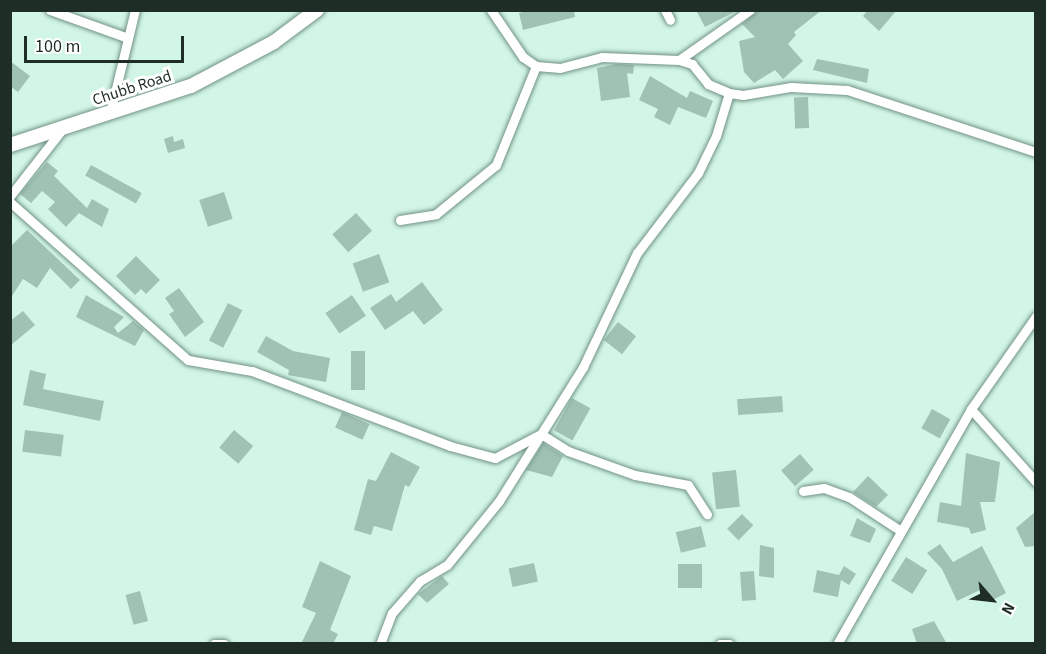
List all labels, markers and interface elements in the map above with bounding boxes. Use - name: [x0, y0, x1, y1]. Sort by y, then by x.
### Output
- scale bar: [27, 24, 188, 62]
- text: 100 m: [35, 34, 80, 59]
- street label: Chubb Road: [90, 66, 174, 110]
- north arrow: [962, 570, 1022, 630]
- text: N: [996, 599, 1020, 618]

